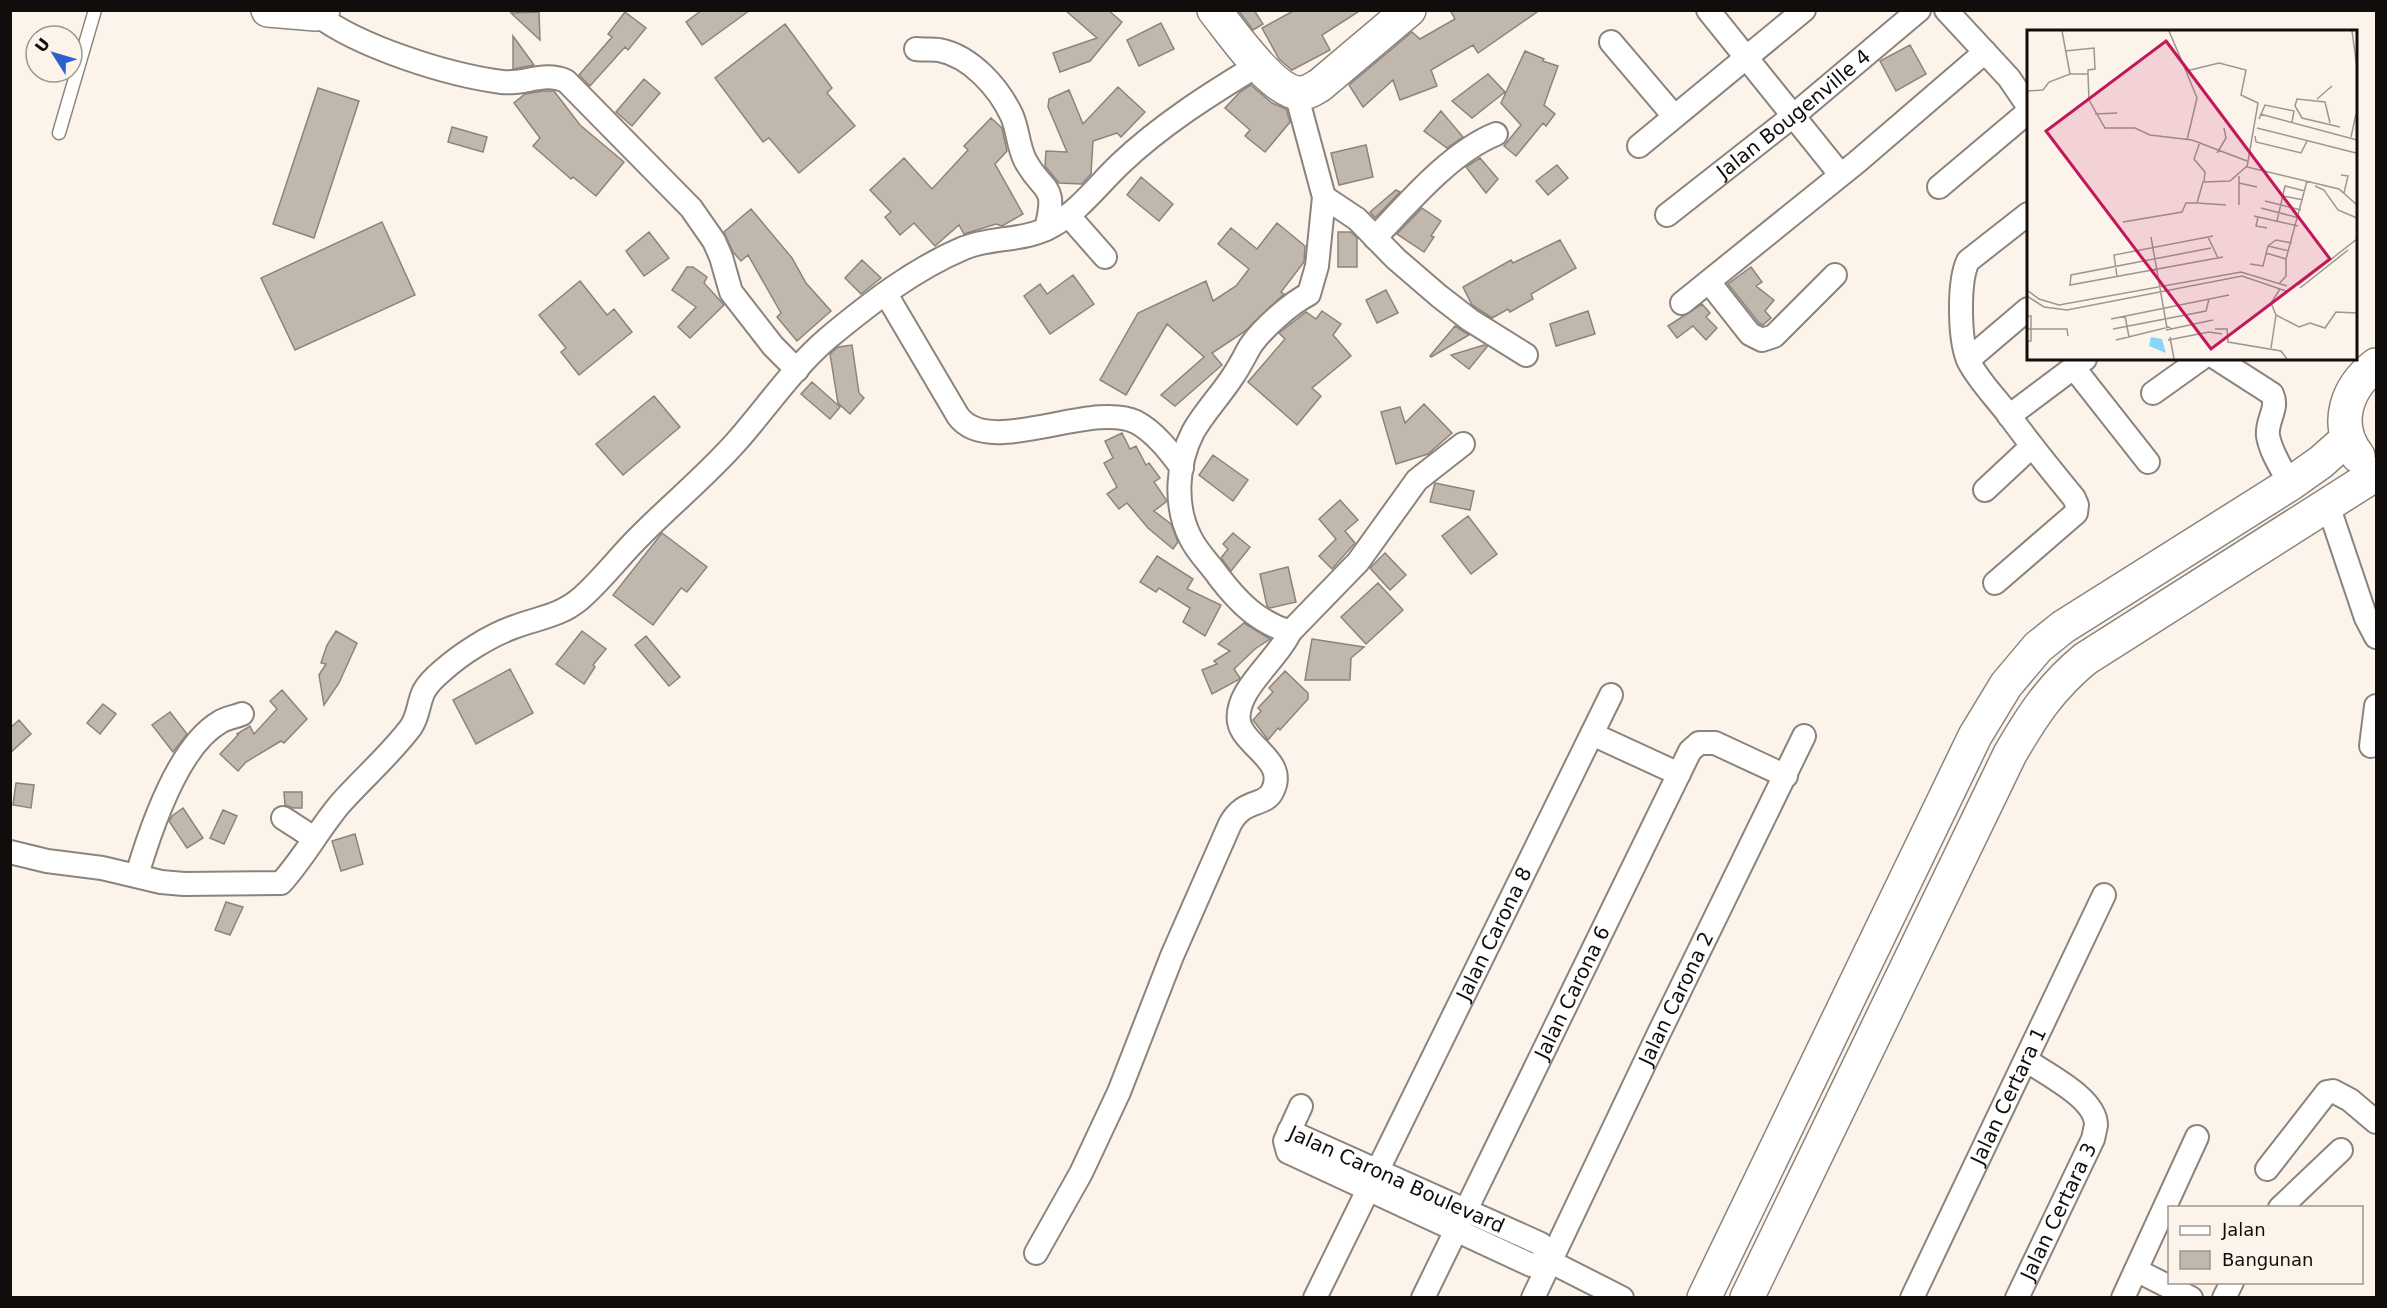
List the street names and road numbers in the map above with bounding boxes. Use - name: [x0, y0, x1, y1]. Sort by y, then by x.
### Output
- street label: Jalan Bougenville 4: [1710, 44, 1875, 185]
- street label: Jalan Carona 8: [1450, 863, 1537, 1006]
- street label: Jalan Carona 6: [1529, 922, 1615, 1065]
- street label: Jalan Carona 2: [1633, 928, 1719, 1071]
- street label: Jalan Certara 1: [1965, 1023, 2051, 1170]
- street label: Jalan Carona Boulevard: [1283, 1120, 1508, 1238]
- street label: Jalan Certara 3: [2015, 1139, 2101, 1286]

